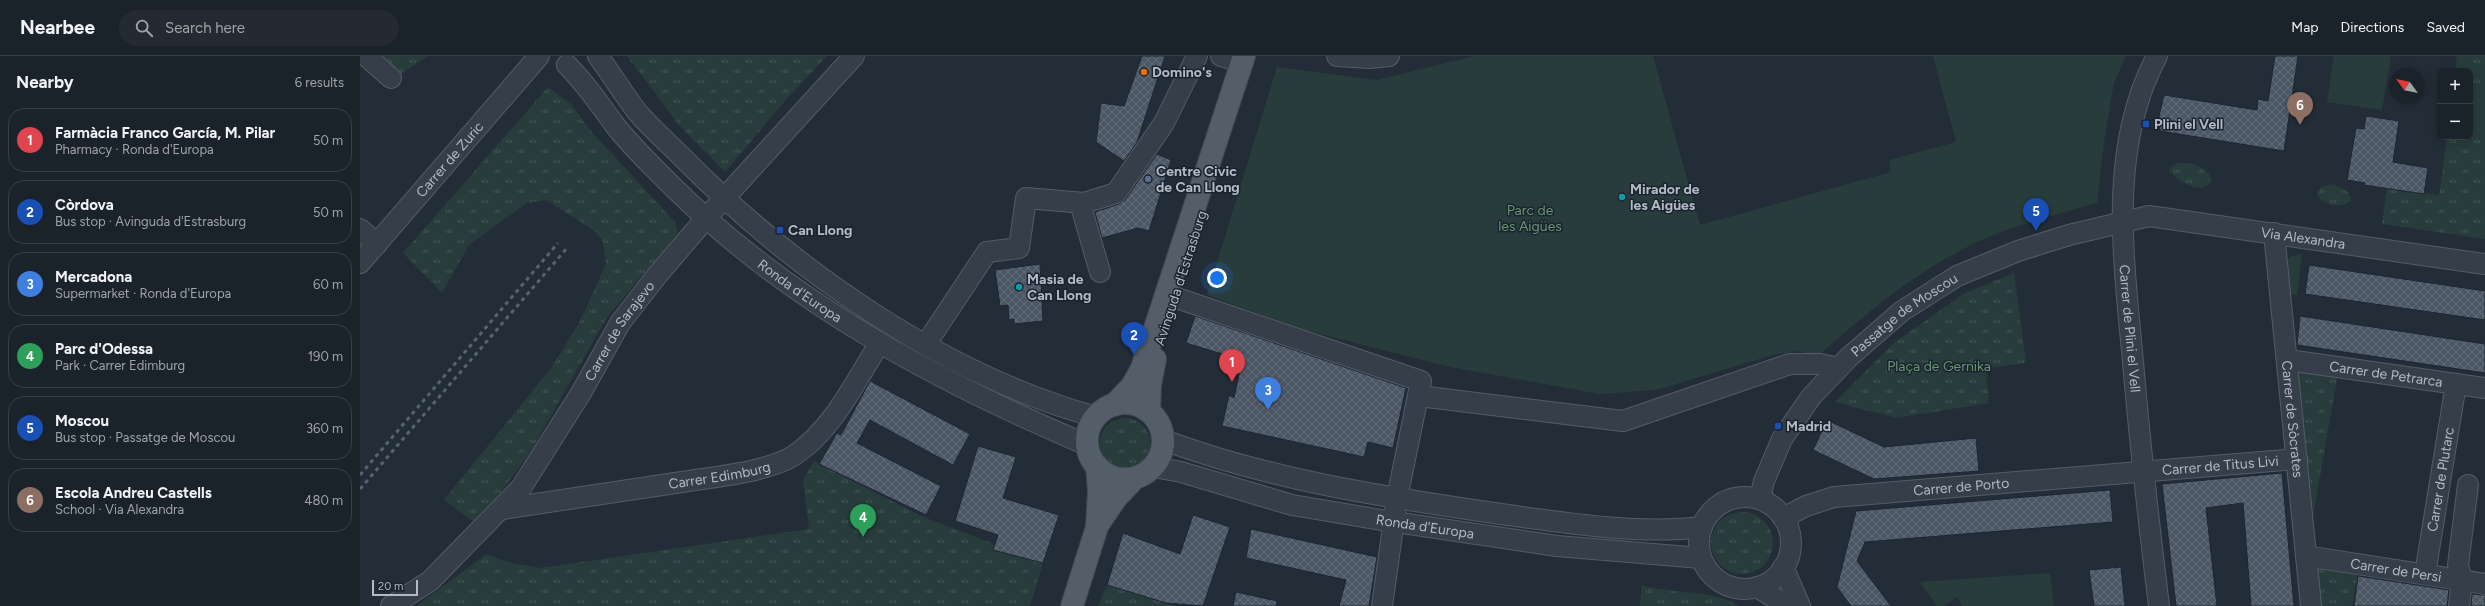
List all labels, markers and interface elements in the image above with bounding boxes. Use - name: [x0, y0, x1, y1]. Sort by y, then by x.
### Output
- search box: [119, 10, 399, 46]
- text: Nearbee: [20, 16, 95, 39]
- icon: search: [133, 17, 155, 39]
- text: Search here: [165, 19, 245, 37]
- text: Map: [2291, 19, 2319, 36]
- text: Directions: [2341, 19, 2404, 36]
- text: Saved: [2426, 19, 2465, 36]
- place label: Domino's: [1152, 64, 1212, 81]
- marker: Domino's: [1139, 67, 1149, 77]
- north arrow: [2389, 68, 2425, 104]
- map controls: [2437, 68, 2473, 140]
- button: +: [2437, 68, 2473, 104]
- text: Nearby: [16, 72, 74, 92]
- text: 6 results: [295, 75, 344, 90]
- pin: 6: [2287, 92, 2313, 125]
- button: −: [2437, 104, 2473, 140]
- place label: Plini el Vell: [2154, 116, 2223, 133]
- street label: Carrer de Zuric: [412, 118, 487, 201]
- marker: Plini el Vell: [2141, 119, 2151, 129]
- text: Farmàcia Franco García, M. Pilar: [55, 124, 275, 142]
- text: 1: [27, 133, 33, 148]
- text: 50 m: [313, 133, 343, 148]
- text: Pharmacy · Ronda d'Europa: [55, 142, 214, 157]
- place label: Centre Civic de Can Llong: [1156, 163, 1240, 196]
- marker: Centre Civic de Can Llong: [1143, 174, 1153, 184]
- place label: Mirador de les Aigües: [1630, 181, 1700, 214]
- marker: Mirador de les Aigües: [1617, 192, 1627, 202]
- text: Còrdova: [55, 196, 114, 214]
- pin: 5: [2023, 198, 2049, 231]
- park label: Parc de les Aigües: [1498, 202, 1562, 235]
- text: 2: [26, 205, 34, 220]
- text: 50 m: [313, 205, 343, 220]
- street label: Avinguda d'Estrasburg: [1151, 208, 1211, 348]
- text: Bus stop · Avinguda d'Estrasburg: [55, 214, 246, 229]
- place label: Can Llong: [788, 222, 852, 239]
- street label: Via Alexandra: [2260, 224, 2347, 252]
- marker: Can Llong: [775, 225, 785, 235]
- street label: Ronda d'Europa: [754, 255, 845, 326]
- street label: Carrer de Plini el Vell: [2116, 264, 2144, 393]
- text: Mercadona: [55, 268, 132, 286]
- your location: [1207, 268, 1227, 288]
- street label: Passatge de Moscou: [1847, 269, 1961, 360]
- place label: Masia de Can Llong: [1027, 271, 1091, 304]
- text: 3: [26, 277, 34, 292]
- text: 60 m: [313, 277, 343, 292]
- street label: Carrer de Sarajevo: [581, 277, 658, 384]
- marker: Masia de Can Llong: [1014, 282, 1024, 292]
- text: Supermarket · Ronda d'Europa: [55, 286, 231, 301]
- pin: 2: [1121, 322, 1147, 355]
- text: Parc d'Odessa: [55, 340, 153, 358]
- text: 4: [26, 349, 34, 364]
- text: 190 m: [308, 349, 343, 364]
- pin: 1: [1219, 349, 1245, 382]
- street label: Carrer de Petrarca: [2328, 357, 2444, 390]
- text: Park · Carrer Edimburg: [55, 358, 185, 373]
- park label: Plaça de Gernika: [1887, 358, 1991, 375]
- street label: Carrer de Sòcrates: [2278, 360, 2307, 478]
- pin: 3: [1255, 377, 1281, 410]
- text: Moscou: [55, 412, 109, 430]
- place label: Madrid: [1786, 418, 1831, 435]
- text: 5: [26, 421, 34, 436]
- text: 360 m: [306, 421, 343, 436]
- marker: Madrid: [1773, 421, 1783, 431]
- street label: Carrer de Plutarc: [2424, 425, 2457, 533]
- text: Bus stop · Passatge de Moscou: [55, 430, 235, 445]
- street label: Carrer de Titus Livi: [2161, 452, 2279, 479]
- street label: Carrer Edimburg: [667, 458, 772, 492]
- street label: Carrer de Porto: [1913, 474, 2010, 499]
- text: Escola Andreu Castells: [55, 484, 212, 502]
- text: 6: [26, 493, 34, 508]
- text: 480 m: [304, 493, 343, 508]
- text: School · Via Alexandra: [55, 502, 184, 517]
- pin: 4: [850, 504, 876, 537]
- street label: Ronda d'Europa: [1375, 511, 1475, 542]
- street label: Carrer de Persi: [2349, 555, 2443, 586]
- scale bar: [372, 578, 418, 597]
- text: 20 m: [378, 580, 403, 593]

